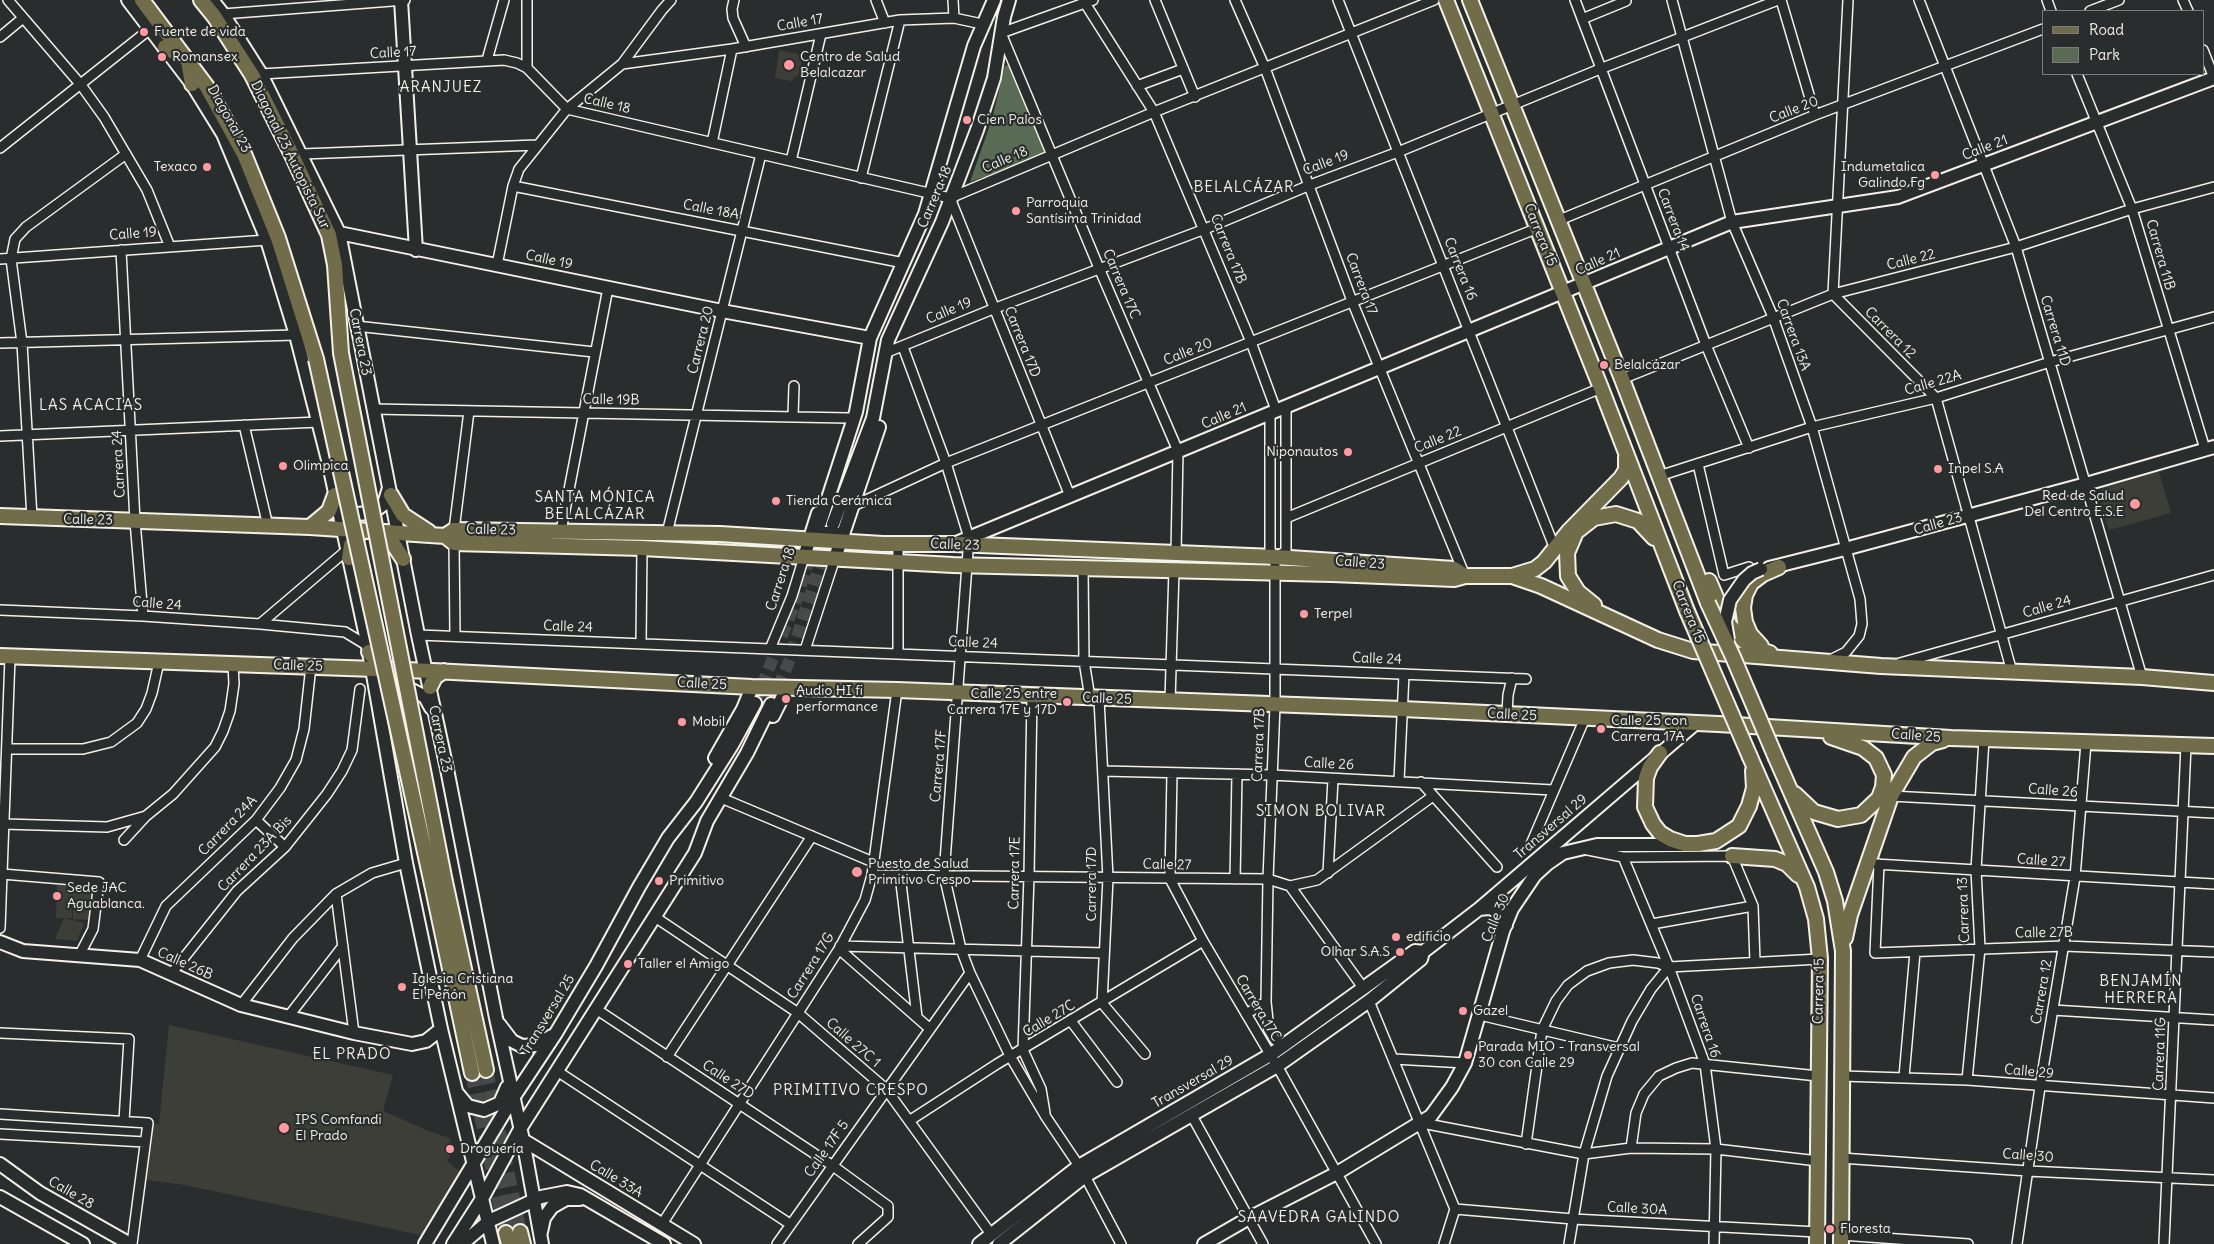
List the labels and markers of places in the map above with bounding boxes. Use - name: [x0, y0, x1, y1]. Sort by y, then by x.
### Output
- place label: Fuente de vida: [154, 24, 246, 40]
- marker: Fuente de vida: [138, 26, 150, 38]
- place label: Romansex: [172, 49, 238, 65]
- place label: Centro de Salud Belalcazar: [800, 49, 900, 82]
- marker: Romansex: [156, 51, 168, 63]
- marker: Centro de Salud Belalcazar: [782, 58, 796, 72]
- place label: Cien Palos: [977, 112, 1042, 128]
- marker: Cien Palos: [961, 114, 973, 126]
- place label: Texaco: [154, 159, 197, 175]
- place label: Indumetalica Galindo Fg: [1841, 159, 1925, 192]
- marker: Texaco: [201, 161, 213, 173]
- marker: Indumetalica Galindo Fg: [1929, 169, 1941, 181]
- place label: Parroquia Santísima Trinidad: [1026, 195, 1142, 228]
- marker: Parroquia Santísima Trinidad: [1010, 205, 1022, 217]
- place label: Belalcázar: [1614, 357, 1680, 373]
- marker: Belalcázar: [1598, 359, 1610, 371]
- place label: Niponautos: [1266, 444, 1338, 460]
- marker: Niponautos: [1342, 446, 1354, 458]
- place label: Olimpica: [293, 458, 349, 474]
- marker: Olimpica: [277, 460, 289, 472]
- place label: Inpel S.A: [1948, 461, 2004, 477]
- marker: Inpel S.A: [1932, 463, 1944, 475]
- place label: Red de Salud Del Centro E.S.E: [2024, 488, 2124, 520]
- place label: Tienda Cerámica: [786, 493, 892, 509]
- marker: Tienda Cerámica: [770, 495, 782, 507]
- marker: Red de Salud Del Centro E.S.E: [2128, 497, 2142, 511]
- place label: Terpel: [1314, 606, 1352, 622]
- marker: Terpel: [1298, 608, 1310, 620]
- place label: Audio HI fi performance: [796, 683, 878, 716]
- place label: Calle 25 entre Carrera 17E y 17D: [947, 686, 1057, 719]
- marker: Audio HI fi performance: [780, 693, 792, 705]
- marker: Calle 25 entre Carrera 17E y 17D: [1061, 696, 1073, 708]
- place label: Calle 25 con Carrera 17A: [1611, 713, 1687, 746]
- place label: Mobil: [692, 714, 725, 730]
- marker: Mobil: [676, 716, 688, 728]
- marker: Calle 25 con Carrera 17A: [1595, 723, 1607, 735]
- place label: Puesto de Salud Primitivo Crespo: [868, 856, 971, 889]
- marker: Puesto de Salud Primitivo Crespo: [850, 865, 864, 879]
- place label: Primitivo: [669, 873, 724, 889]
- marker: Primitivo: [653, 875, 665, 887]
- place label: Sede JAC Aguablanca.: [67, 880, 145, 912]
- marker: Sede JAC Aguablanca.: [51, 890, 63, 902]
- place label: edificio: [1406, 929, 1451, 945]
- marker: edificio: [1390, 931, 1402, 943]
- place label: Olhar S.A.S: [1321, 944, 1390, 960]
- marker: Olhar S.A.S: [1394, 946, 1406, 958]
- place label: Taller el Amigo: [638, 956, 729, 972]
- marker: Taller el Amigo: [622, 958, 634, 970]
- place label: Iglesia Cristiana El Peñón: [412, 971, 513, 1004]
- marker: Iglesia Cristiana El Peñón: [396, 981, 408, 993]
- place label: Gazel: [1473, 1003, 1508, 1019]
- marker: Gazel: [1457, 1005, 1469, 1017]
- place label: Parada MIO - Transversal 30 con Calle 29: [1478, 1039, 1640, 1072]
- marker: Parada MIO - Transversal 30 con Calle 29: [1462, 1049, 1474, 1061]
- place label: IPS Comfandi El Prado: [295, 1112, 382, 1144]
- marker: IPS Comfandi El Prado: [277, 1121, 291, 1135]
- place label: Droguería: [460, 1141, 524, 1157]
- marker: Droguería: [444, 1143, 456, 1155]
- place label: Floresta: [1840, 1221, 1891, 1237]
- marker: Floresta: [1824, 1223, 1836, 1235]

